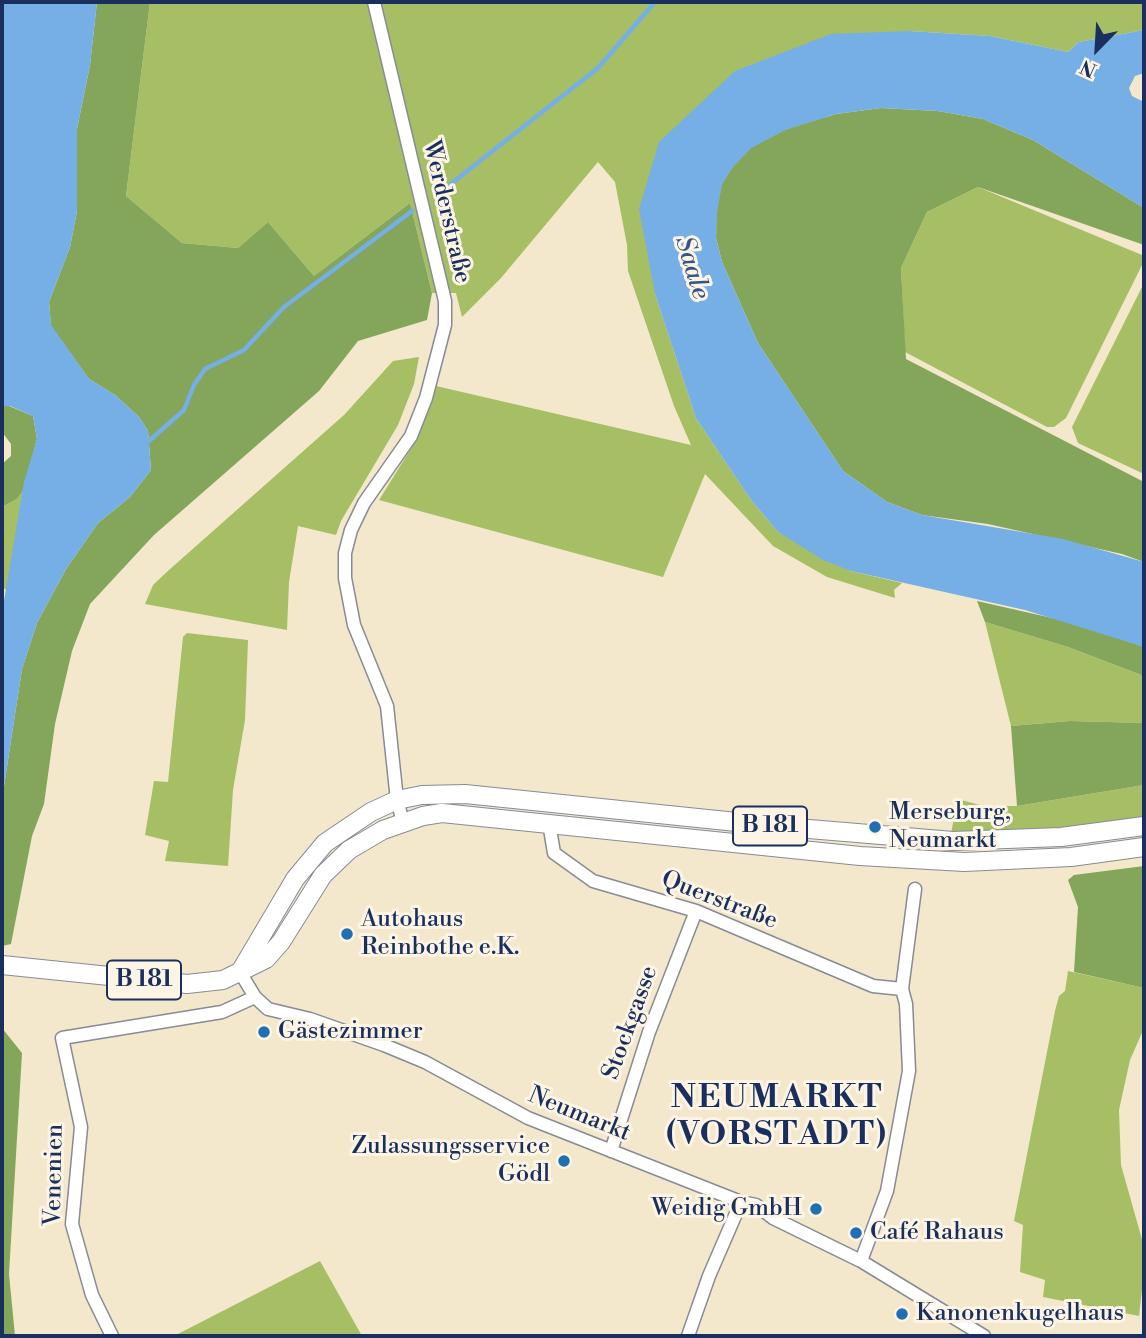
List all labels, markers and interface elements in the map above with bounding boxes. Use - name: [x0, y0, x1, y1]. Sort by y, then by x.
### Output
- north arrow: [1062, 14, 1132, 84]
- text: N: [1077, 54, 1100, 82]
- street label: Werderstraße: [416, 138, 476, 286]
- water label: Saale: [667, 233, 715, 303]
- place label: Merseburg, Neumarkt: [889, 799, 1011, 855]
- road number: B 181: [733, 806, 807, 846]
- marker: Merseburg, Neumarkt: [867, 819, 883, 835]
- street label: Querstraße: [657, 866, 781, 936]
- place label: Autohaus Reinbothe e.K.: [361, 906, 519, 962]
- marker: Autohaus Reinbothe e.K.: [339, 926, 355, 942]
- road number: B 181: [107, 960, 181, 1000]
- street label: Stockgasse: [597, 962, 665, 1084]
- place label: Gästezimmer: [278, 1018, 423, 1046]
- marker: Gästezimmer: [256, 1024, 272, 1040]
- district label: NEUMARKT (VORSTADT): [667, 1080, 887, 1155]
- street label: Neumarkt: [524, 1081, 634, 1149]
- street label: Venenien: [40, 1124, 70, 1226]
- place label: Zulassungsservice Gödl: [351, 1133, 550, 1189]
- marker: Zulassungsservice Gödl: [556, 1153, 572, 1169]
- place label: Weidig GmbH: [651, 1195, 802, 1223]
- marker: Weidig GmbH: [808, 1201, 824, 1217]
- place label: Café Rahaus: [870, 1219, 1004, 1247]
- marker: Café Rahaus: [848, 1225, 864, 1241]
- place label: Kanonenkugelhaus: [916, 1300, 1124, 1328]
- marker: Kanonenkugelhaus: [894, 1306, 910, 1322]

